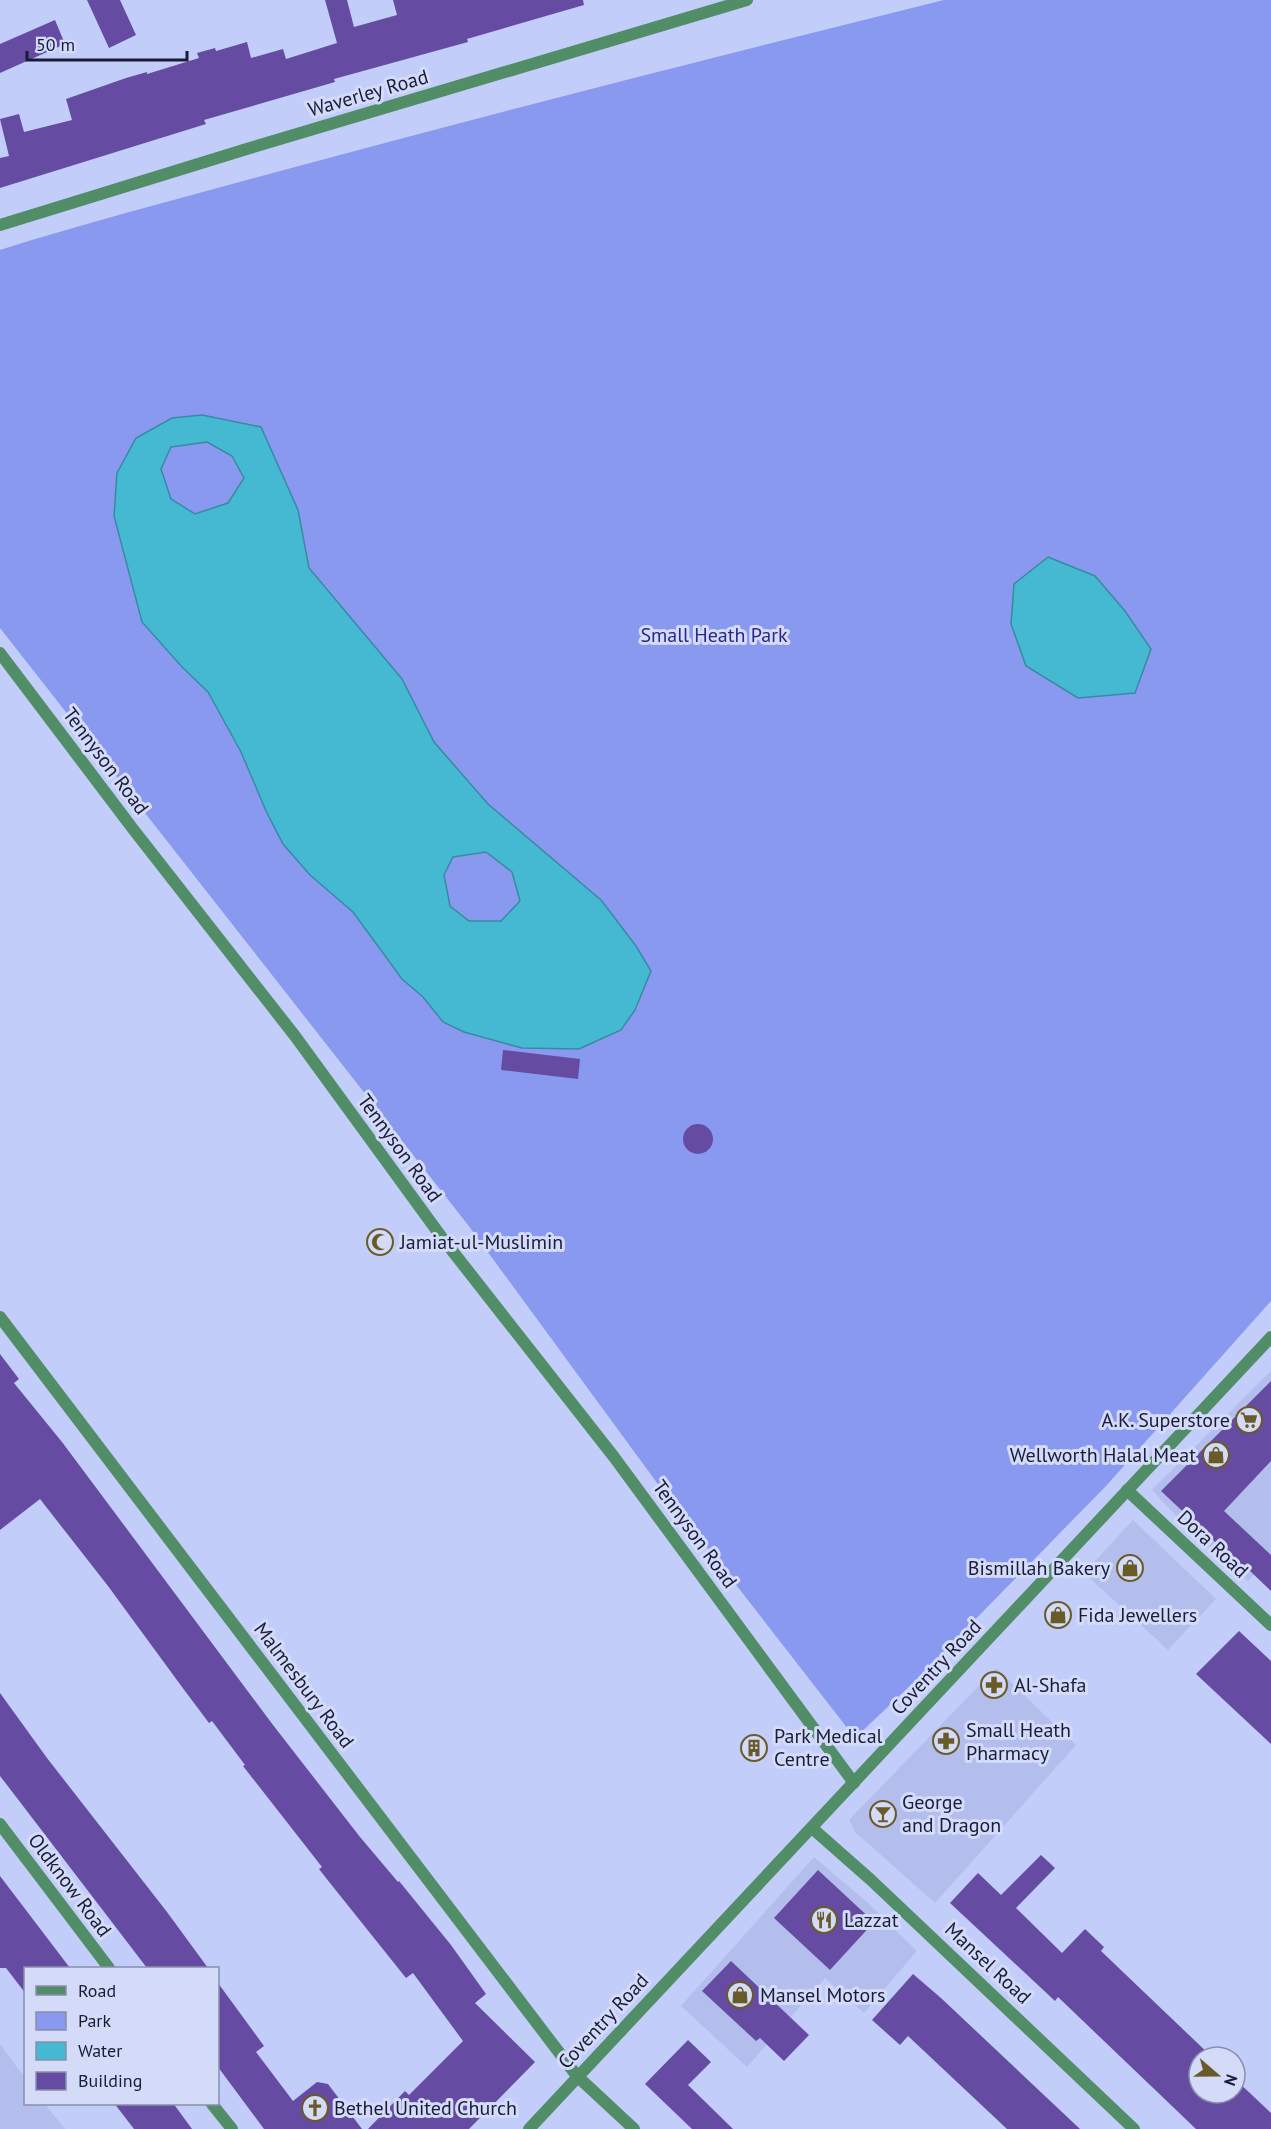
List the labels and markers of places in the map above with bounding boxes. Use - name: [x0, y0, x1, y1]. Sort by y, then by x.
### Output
- mosque icon: Jamiat-ul-Muslimin: [365, 1227, 395, 1257]
- place label: Jamiat-ul-Muslimin: [399, 1229, 563, 1255]
- supermarket icon: A.K. Superstore: [1234, 1405, 1264, 1435]
- place label: A.K. Superstore: [1101, 1407, 1230, 1433]
- shop icon: Wellworth Halal Meat: [1201, 1440, 1231, 1470]
- place label: Wellworth Halal Meat: [1010, 1442, 1196, 1468]
- shop icon: Bismillah Bakery: [1115, 1553, 1145, 1583]
- place label: Bismillah Bakery: [968, 1555, 1111, 1581]
- shop icon: Fida Jewellers: [1043, 1600, 1073, 1630]
- place label: Fida Jewellers: [1078, 1602, 1197, 1628]
- pharmacy icon: Al-Shafa: [979, 1670, 1009, 1700]
- place label: Al-Shafa: [1014, 1672, 1087, 1698]
- place label: Small Heath Pharmacy: [966, 1717, 1071, 1766]
- place label: Park Medical Centre: [774, 1723, 883, 1772]
- pharmacy icon: Small Heath Pharmacy: [931, 1726, 961, 1756]
- building icon: Park Medical Centre: [739, 1733, 769, 1763]
- place label: George and Dragon: [902, 1789, 1001, 1838]
- bar icon: George and Dragon: [868, 1799, 898, 1829]
- restaurant icon: Lazzat: [809, 1905, 839, 1935]
- place label: Lazzat: [844, 1907, 899, 1933]
- shop icon: Mansel Motors: [725, 1980, 755, 2010]
- place label: Mansel Motors: [760, 1982, 885, 2008]
- church icon: Bethel United Church: [300, 2093, 330, 2123]
- place label: Bethel United Church: [334, 2095, 517, 2121]

